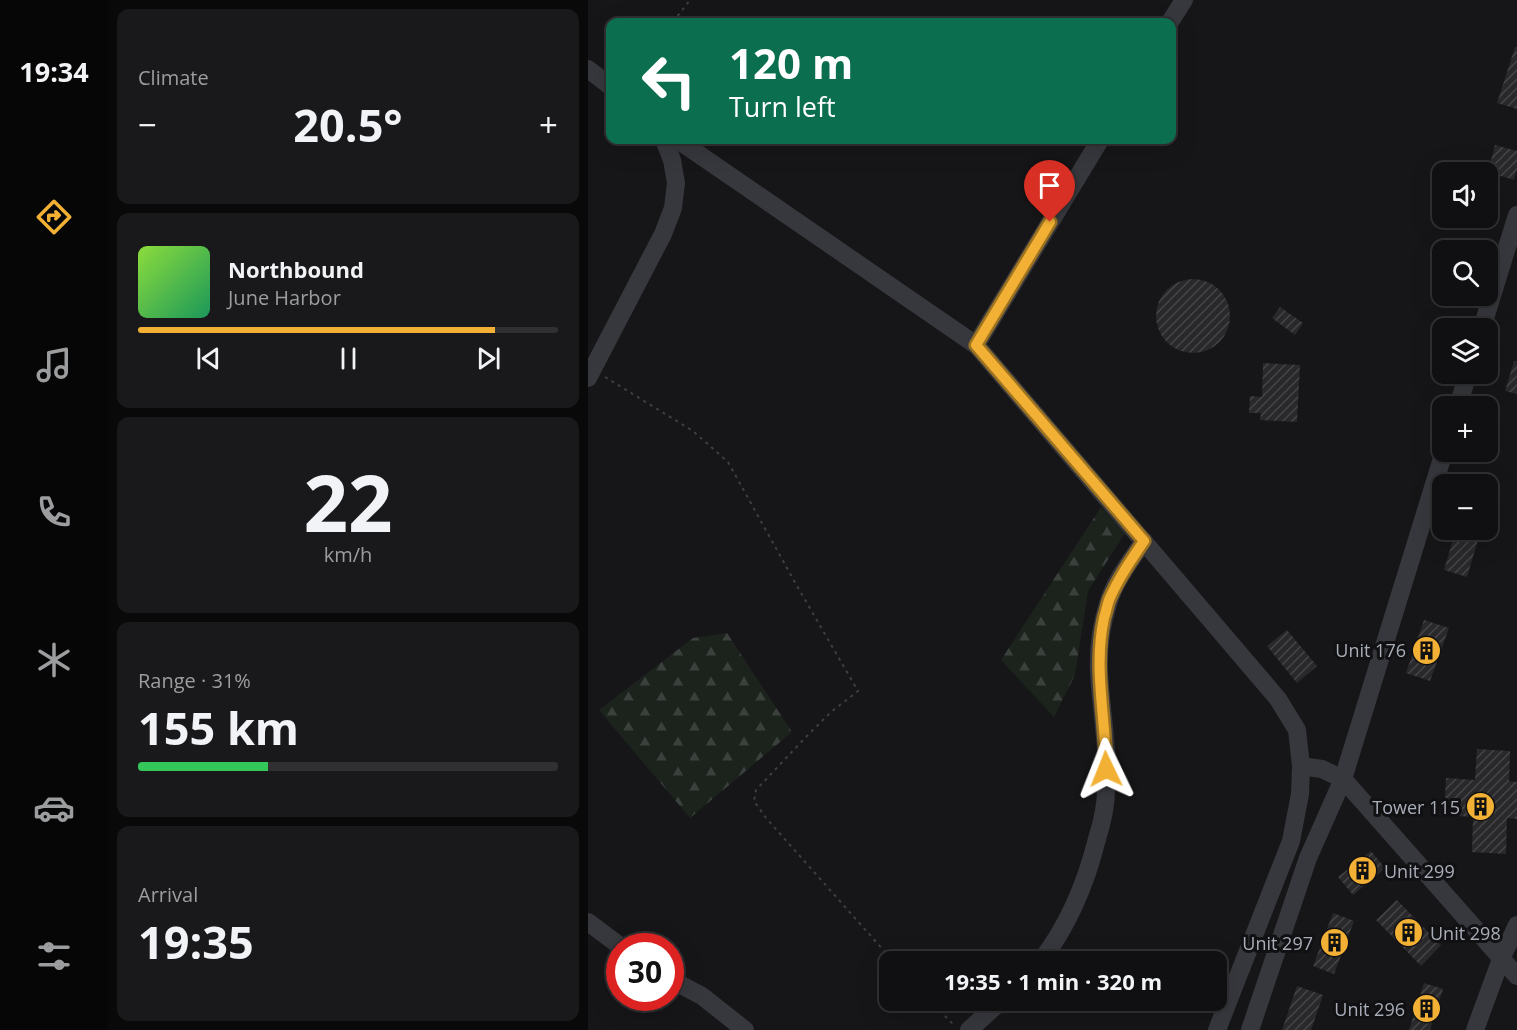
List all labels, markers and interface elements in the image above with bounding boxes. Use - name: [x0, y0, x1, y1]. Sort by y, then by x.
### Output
- text: 120 m: [729, 34, 853, 91]
- icon: left: [630, 42, 708, 120]
- text: 19:34: [19, 53, 89, 90]
- text: Climate: [138, 64, 209, 91]
- text: Turn left: [729, 88, 836, 125]
- text: 20.5°: [293, 94, 403, 155]
- text: −: [138, 102, 157, 147]
- text: +: [539, 102, 558, 147]
- pin: [1024, 160, 1075, 222]
- map controls: [1432, 162, 1498, 540]
- button: sound: [1432, 162, 1498, 228]
- icon: arrive: [1033, 169, 1066, 202]
- icon: directions: [33, 196, 75, 238]
- button: search: [1432, 240, 1498, 306]
- text: Northbound: [228, 254, 364, 284]
- text: June Harbor: [228, 284, 341, 311]
- button: layers: [1432, 318, 1498, 384]
- icon: previous: [192, 342, 225, 375]
- icon: pause: [332, 342, 365, 375]
- icon: next: [472, 342, 505, 375]
- icon: music: [33, 344, 75, 386]
- button: +: [1432, 396, 1498, 462]
- text: 22: [303, 449, 393, 555]
- button: −: [1432, 474, 1498, 540]
- icon: phone: [33, 491, 75, 533]
- text: km/h: [324, 541, 372, 568]
- building icon: Unit 176: [1411, 634, 1443, 666]
- place label: Unit 176: [1335, 638, 1406, 662]
- icon: climate: [33, 639, 75, 681]
- text: Range · 31%: [138, 667, 251, 694]
- text: 155 km: [138, 697, 299, 758]
- position arrow: [1074, 737, 1138, 801]
- icon: car: [33, 787, 75, 829]
- building icon: Tower 115: [1465, 791, 1497, 823]
- place label: Tower 115: [1372, 795, 1460, 819]
- building icon: Unit 299: [1347, 855, 1379, 887]
- place label: Unit 299: [1384, 859, 1455, 883]
- text: Arrival: [138, 881, 198, 908]
- text: 19:35: [138, 911, 254, 972]
- building icon: Unit 298: [1393, 917, 1425, 949]
- place label: Unit 298: [1430, 921, 1501, 945]
- building icon: Unit 297: [1318, 927, 1350, 959]
- place label: Unit 297: [1242, 931, 1313, 955]
- speed limit sign: 30: [606, 933, 684, 1011]
- icon: filters: [33, 935, 75, 977]
- text: 19:35 · 1 min · 320 m: [944, 966, 1162, 996]
- building icon: Unit 296: [1410, 993, 1442, 1025]
- place label: Unit 296: [1334, 997, 1405, 1021]

